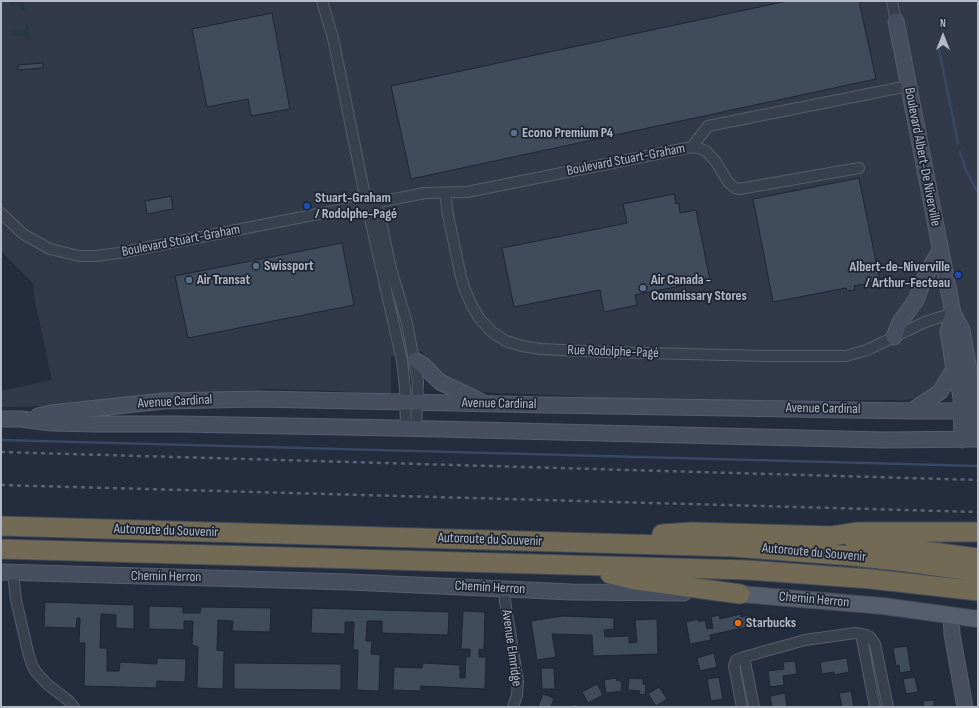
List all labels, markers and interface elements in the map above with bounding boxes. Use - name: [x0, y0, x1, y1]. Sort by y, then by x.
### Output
- north arrow: [923, 16, 963, 56]
- text: N: [940, 17, 946, 30]
- street label: Boulevard Albert-De Niverville: [900, 86, 944, 228]
- place label: Econo Premium P4: [522, 125, 613, 141]
- marker: Econo Premium P4: [509, 128, 519, 138]
- street label: Boulevard Stuart-Graham: [565, 140, 687, 180]
- place label: Stuart-Graham / Rodolphe-Pagé: [315, 190, 397, 222]
- marker: Stuart-Graham / Rodolphe-Pagé: [302, 201, 312, 211]
- street label: Boulevard Stuart-Graham: [120, 221, 242, 261]
- place label: Swissport: [264, 258, 314, 274]
- place label: Albert-de-Niverville / Arthur-Fecteau: [850, 259, 950, 292]
- marker: Swissport: [251, 261, 261, 271]
- marker: Albert-de-Niverville / Arthur-Fecteau: [953, 270, 963, 280]
- place label: Air Transat: [197, 272, 250, 288]
- place label: Air Canada - Commissary Stores: [651, 272, 747, 304]
- marker: Air Transat: [184, 275, 194, 285]
- marker: Air Canada - Commissary Stores: [638, 283, 648, 293]
- street label: Rue Rodolphe-Pagé: [567, 342, 659, 362]
- street label: Avenue Cardinal: [137, 392, 213, 412]
- street label: Avenue Cardinal: [462, 395, 536, 413]
- street label: Avenue Cardinal: [786, 400, 860, 418]
- street label: Autoroute du Souvenir: [114, 521, 218, 541]
- street label: Autoroute du Souvenir: [438, 530, 542, 550]
- street label: Autoroute du Souvenir: [761, 540, 867, 566]
- street label: Chemin Herron: [131, 568, 201, 586]
- street label: Chemin Herron: [454, 578, 526, 598]
- street label: Chemin Herron: [778, 589, 850, 611]
- street label: Avenue Elmridge: [497, 608, 525, 688]
- place label: Starbucks: [746, 615, 796, 631]
- marker: Starbucks: [733, 618, 743, 628]

